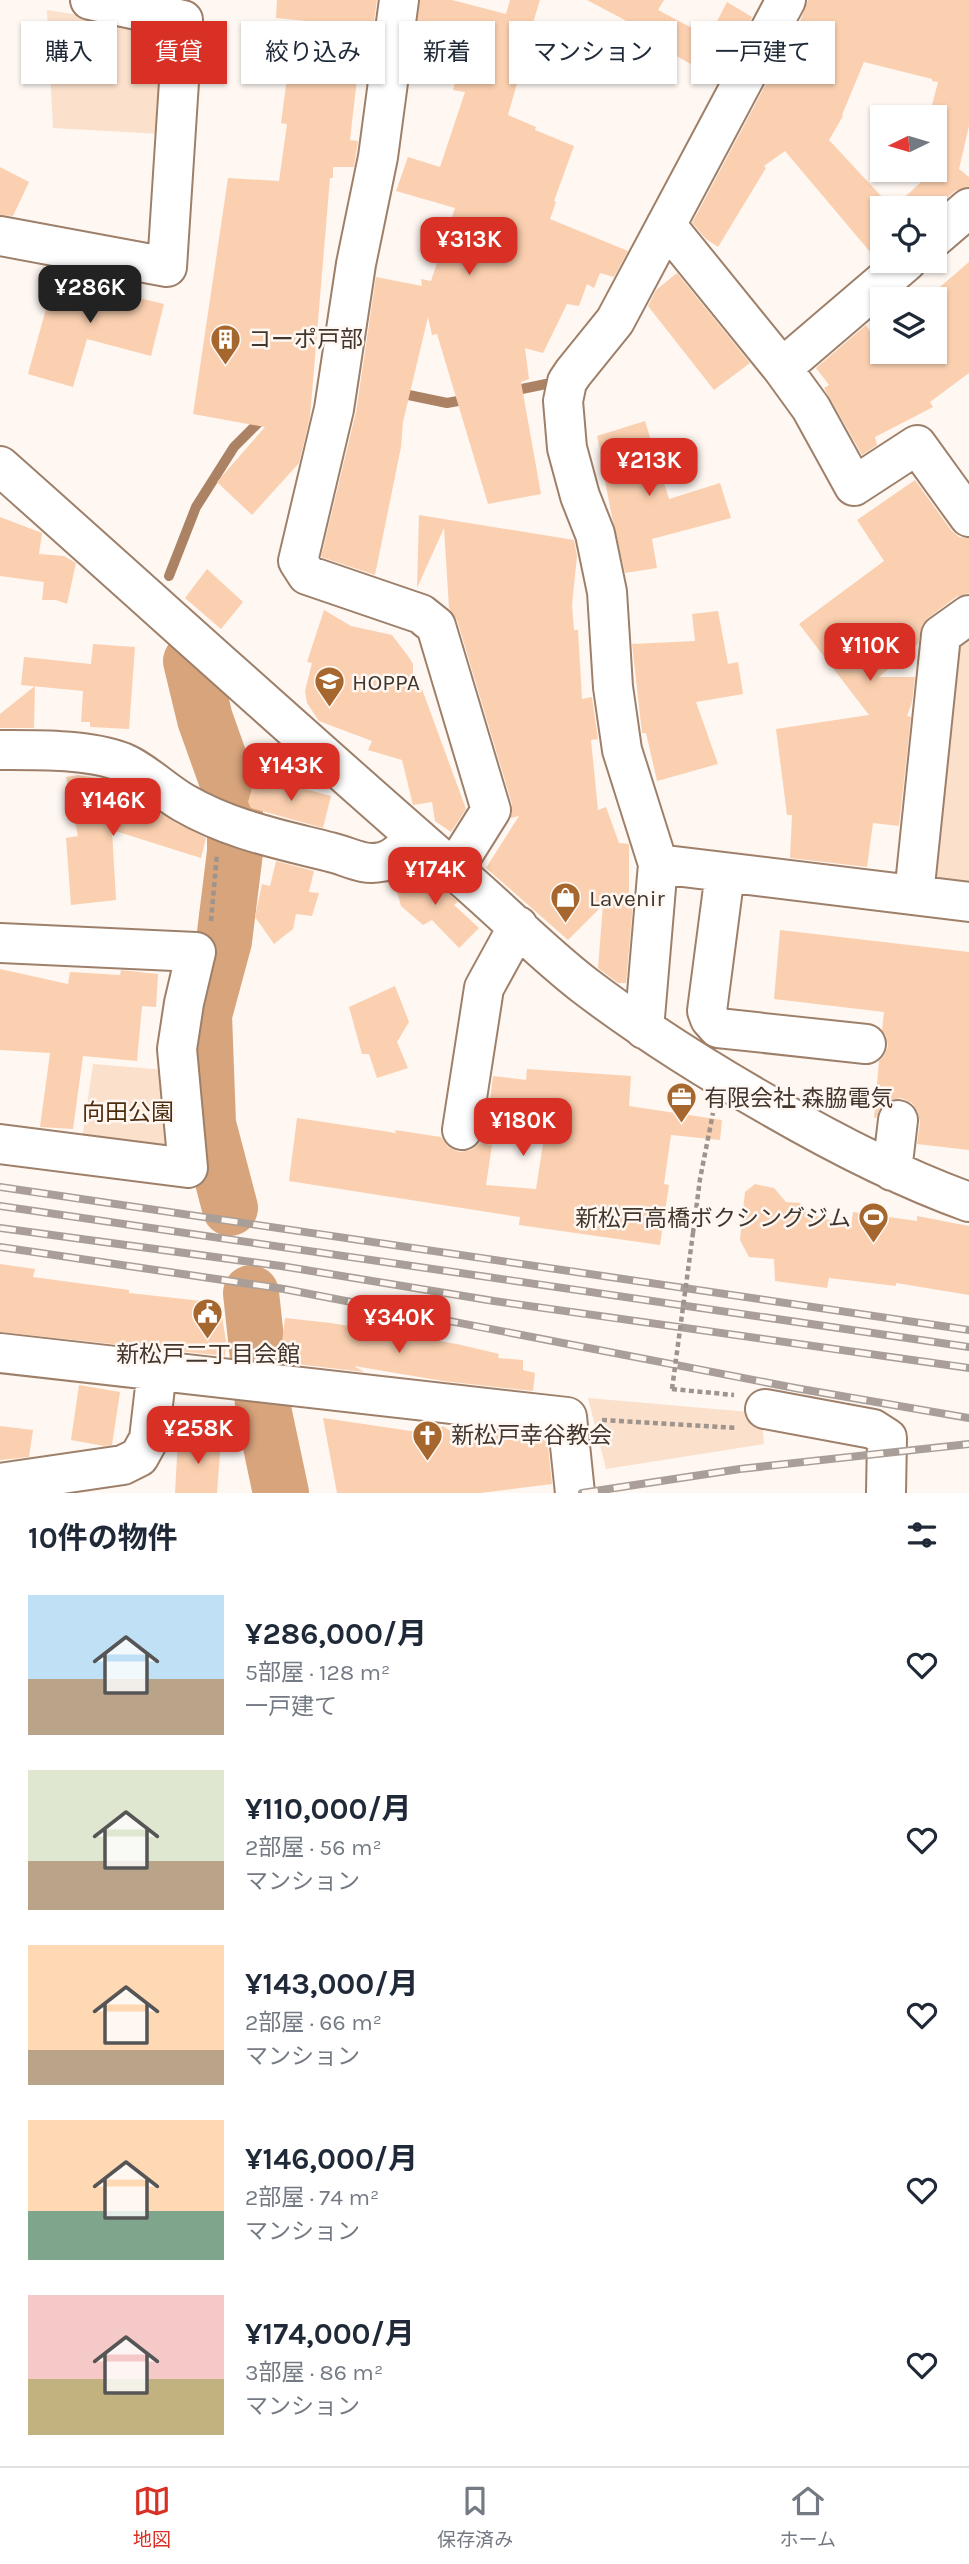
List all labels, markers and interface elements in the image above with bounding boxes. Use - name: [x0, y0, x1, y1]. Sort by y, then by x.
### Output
- chip: 購入: [21, 21, 117, 84]
- chip: 賃貸: [131, 21, 227, 84]
- chip: 絞り込み: [241, 21, 385, 84]
- chip: 新着: [399, 21, 495, 84]
- chip: マンション: [509, 21, 677, 84]
- chip: 一戸建て: [691, 21, 835, 84]
- north arrow: [870, 105, 947, 182]
- map controls: [870, 105, 947, 364]
- button: locate: [870, 196, 947, 273]
- pin: ¥313K: [420, 218, 518, 277]
- text: ¥313K: [436, 226, 502, 253]
- pin: ¥286K: [41, 266, 139, 325]
- text: ¥286K: [54, 274, 126, 301]
- button: layers: [870, 287, 947, 364]
- building icon: コーポ戸部: [208, 322, 242, 366]
- place label: コーポ戸部: [248, 326, 363, 353]
- pin: ¥213K: [600, 438, 698, 498]
- text: ¥213K: [617, 447, 681, 474]
- pin: ¥110K: [821, 624, 919, 683]
- text: ¥110K: [840, 632, 900, 659]
- school or university icon: HOPPA: [312, 665, 346, 709]
- place label: HOPPA: [352, 669, 420, 696]
- pin: ¥143K: [242, 744, 340, 803]
- text: ¥143K: [259, 752, 323, 779]
- pin: ¥146K: [64, 778, 162, 838]
- text: ¥146K: [81, 787, 145, 814]
- pin: ¥174K: [386, 848, 484, 907]
- text: ¥174K: [404, 856, 466, 883]
- shop icon: Lavenir: [549, 881, 583, 925]
- place label: Lavenir: [589, 885, 666, 912]
- office icon: 有限会社 森脇電気: [664, 1081, 698, 1125]
- place label: 有限会社 森脇電気: [704, 1085, 893, 1112]
- pin: ¥180K: [474, 1098, 572, 1158]
- park label: 向田公園: [82, 1099, 174, 1126]
- text: ¥180K: [490, 1107, 556, 1134]
- sports icon: 新松戸高橋ボクシングジム: [857, 1201, 891, 1245]
- place label: 新松戸高橋ボクシングジム: [575, 1205, 851, 1232]
- public building icon: 新松戸二丁目会館: [191, 1296, 225, 1340]
- pin: ¥340K: [350, 1296, 448, 1355]
- text: ¥340K: [363, 1304, 435, 1331]
- place label: 新松戸二丁目会館: [116, 1341, 300, 1368]
- pin: ¥258K: [149, 1406, 247, 1466]
- text: ¥258K: [163, 1415, 233, 1442]
- church icon: 新松戸幸谷教会: [411, 1418, 445, 1462]
- place label: 新松戸幸谷教会: [451, 1422, 612, 1449]
- icon: filters: [903, 1516, 941, 1554]
- text: 10件の物件: [28, 1520, 178, 1556]
- text: ¥286,000/月: [245, 1616, 427, 1652]
- icon: home: [84, 1623, 168, 1707]
- icon: heart: [903, 1646, 941, 1684]
- text: 5部屋 · 128 m²: [245, 1659, 390, 1686]
- text: 一戸建て: [245, 1693, 337, 1720]
- text: ¥110,000/月: [245, 1791, 412, 1827]
- icon: home: [84, 1798, 168, 1882]
- icon: heart: [903, 1821, 941, 1859]
- text: 2部屋 · 56 m²: [245, 1834, 382, 1861]
- text: マンション: [245, 1868, 360, 1895]
- text: ¥143,000/月: [245, 1966, 418, 2002]
- icon: home: [84, 1973, 168, 2057]
- icon: heart: [903, 1996, 941, 2034]
- text: 2部屋 · 66 m²: [245, 2009, 382, 2036]
- text: マンション: [245, 2043, 360, 2070]
- text: ¥146,000/月: [245, 2141, 418, 2177]
- icon: home: [84, 2148, 168, 2232]
- icon: heart: [903, 2171, 941, 2209]
- text: 2部屋 · 74 m²: [245, 2184, 379, 2211]
- text: マンション: [245, 2218, 360, 2245]
- text: ¥174,000/月: [245, 2316, 415, 2352]
- icon: home: [84, 2323, 168, 2407]
- icon: heart: [903, 2346, 941, 2384]
- text: 3部屋 · 86 m²: [245, 2359, 383, 2386]
- text: マンション: [245, 2393, 360, 2420]
- tab: 地図: [133, 2482, 171, 2551]
- tab: 保存済み: [437, 2482, 513, 2551]
- tab: ホーム: [779, 2482, 836, 2551]

